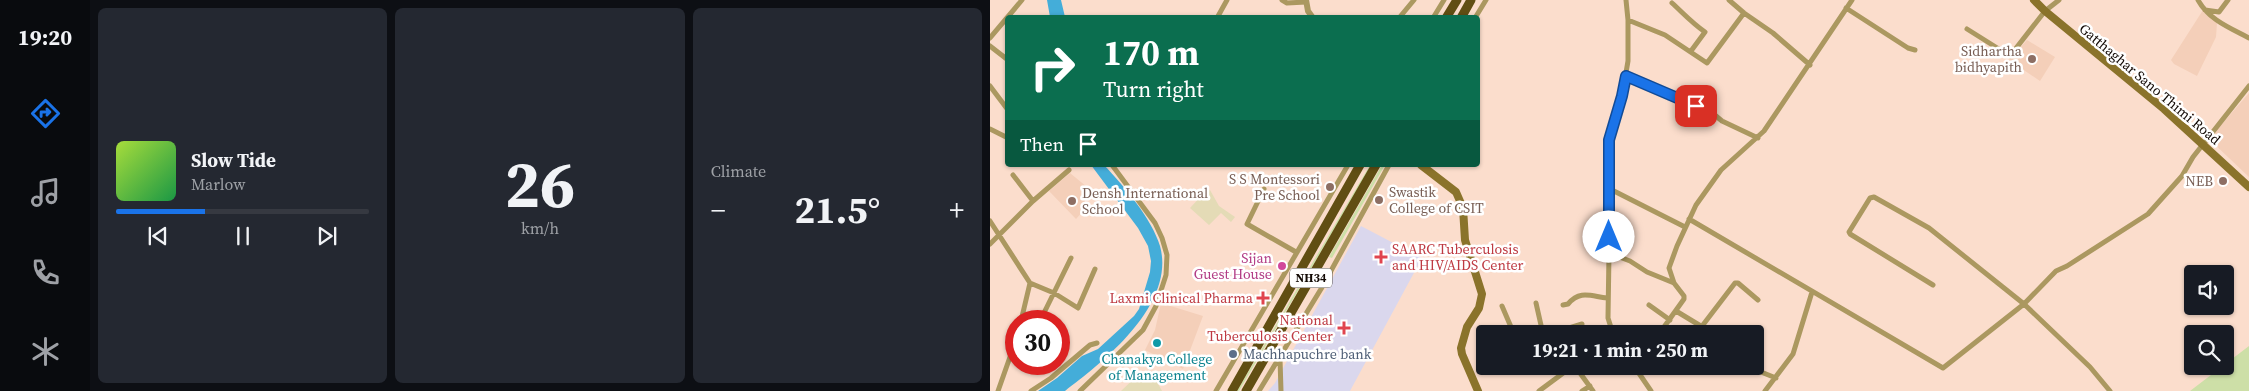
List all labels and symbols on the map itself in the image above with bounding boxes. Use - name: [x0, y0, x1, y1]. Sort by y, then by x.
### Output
- street label: Gatthaghar Sano Thimi Road: [2075, 19, 2225, 149]
- place label: Sidhartha bidhyapith: [1955, 41, 2023, 77]
- marker: Sidhartha bidhyapith: [2026, 53, 2038, 65]
- pin: [1675, 85, 1717, 127]
- place label: S S Montessori Pre School: [1229, 169, 1320, 205]
- place label: NEB: [2186, 171, 2213, 191]
- marker: NEB: [2217, 175, 2229, 187]
- marker: S S Montessori Pre School: [1324, 181, 1336, 193]
- place label: Swastik College of CSIT: [1389, 182, 1484, 218]
- place label: Densh International School: [1082, 183, 1208, 219]
- marker: Swastik College of CSIT: [1373, 194, 1385, 206]
- marker: Densh International School: [1066, 195, 1078, 207]
- position arrow: [1582, 210, 1634, 262]
- place label: SAARC Tuberculosis and HIV/AIDS Center: [1392, 239, 1524, 275]
- place label: Sijan Guest House: [1194, 248, 1273, 284]
- marker: SAARC Tuberculosis and HIV/AIDS Center: [1374, 250, 1388, 264]
- marker: Sijan Guest House: [1276, 260, 1288, 272]
- road number: NH34: [1290, 268, 1332, 288]
- place label: Laxmi Clinical Pharma: [1110, 288, 1254, 308]
- marker: Laxmi Clinical Pharma: [1257, 292, 1269, 304]
- speed limit sign: 30: [1005, 310, 1070, 375]
- place label: National Tuberculosis Center: [1207, 310, 1333, 346]
- marker: National Tuberculosis Center: [1337, 321, 1351, 335]
- marker: Chanakya College of Management: [1151, 337, 1163, 349]
- place label: Machhapuchre bank: [1243, 344, 1372, 364]
- marker: Machhapuchre bank: [1227, 348, 1239, 360]
- place label: Chanakya College of Management: [1101, 349, 1213, 385]

